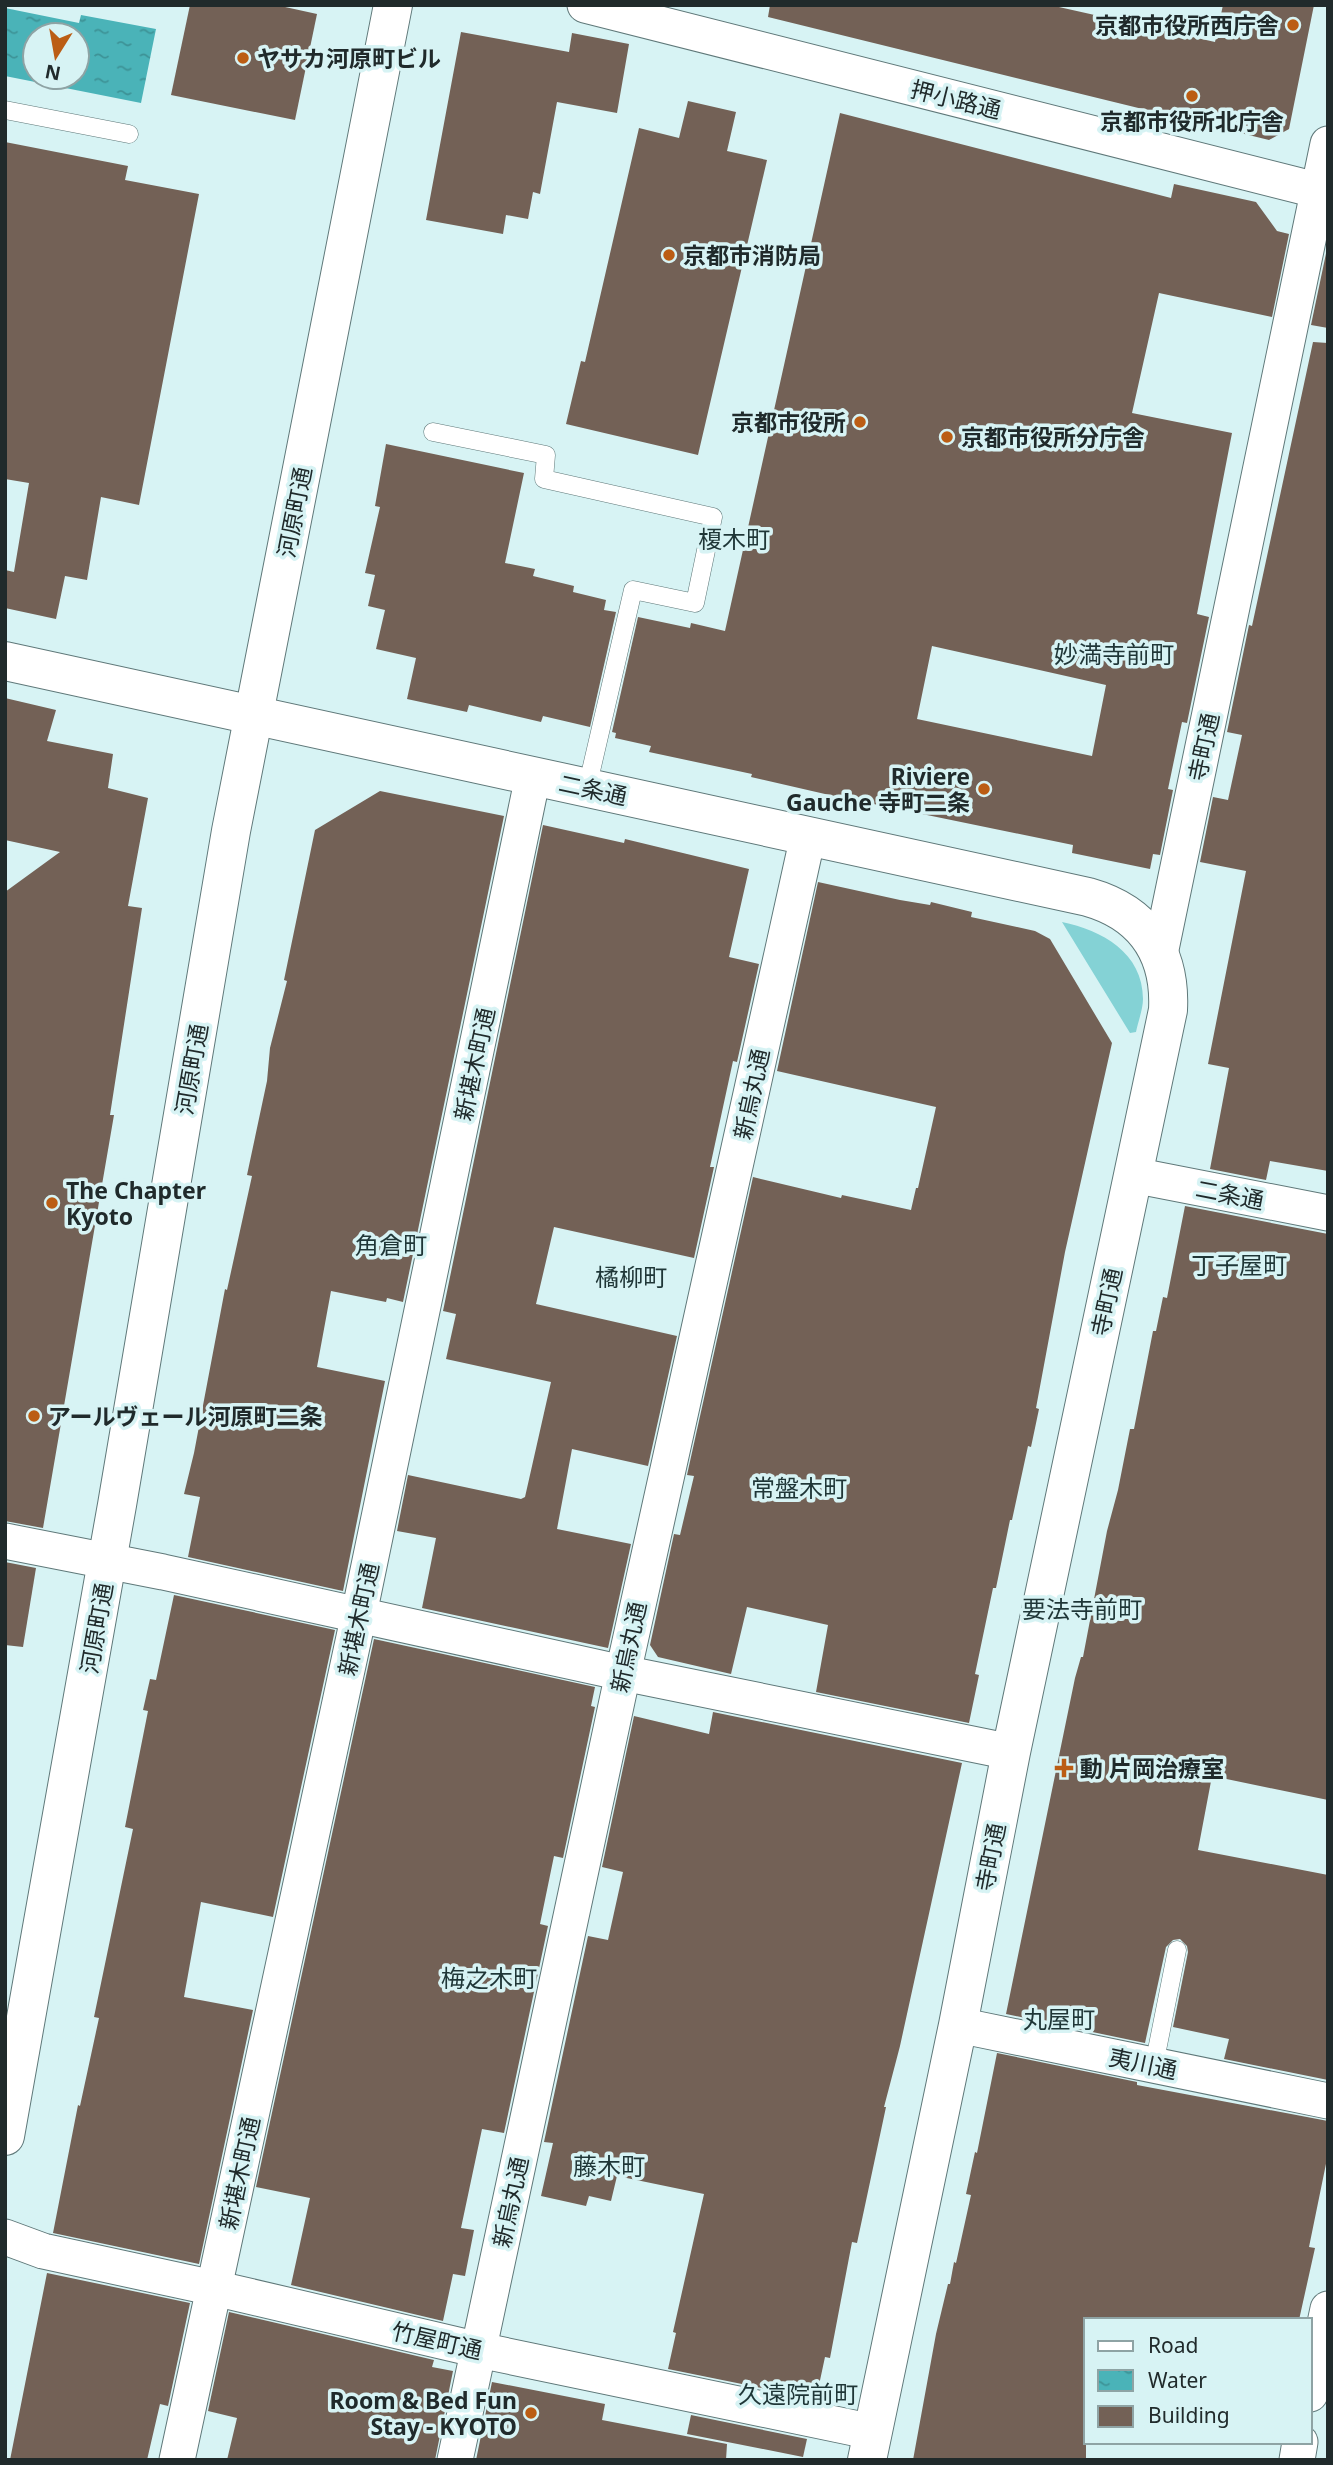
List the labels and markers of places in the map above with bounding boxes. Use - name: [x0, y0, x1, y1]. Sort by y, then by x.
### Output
- place label: 京都市役所西庁舎: [1095, 9, 1279, 41]
- marker: 京都市役所西庁舎: [1285, 17, 1301, 33]
- place label: ヤサカ河原町ビル: [257, 42, 441, 74]
- marker: ヤサカ河原町ビル: [235, 50, 251, 66]
- marker: 京都市役所北庁舎: [1184, 88, 1200, 104]
- place label: 京都市役所北庁舎: [1100, 105, 1284, 137]
- place label: 京都市消防局: [683, 239, 821, 271]
- marker: 京都市消防局: [661, 247, 677, 263]
- place label: 京都市役所: [731, 406, 846, 438]
- marker: 京都市役所: [852, 414, 868, 430]
- place label: 京都市役所分庁舎: [961, 421, 1145, 453]
- marker: 京都市役所分庁舎: [939, 429, 955, 445]
- place label: Riviere Gauche 寺町二条: [786, 760, 970, 818]
- marker: Riviere Gauche 寺町二条: [976, 781, 992, 797]
- place label: The Chapter Kyoto: [66, 1174, 206, 1232]
- marker: The Chapter Kyoto: [44, 1195, 60, 1211]
- place label: アールヴェール河原町二条: [48, 1400, 323, 1432]
- marker: アールヴェール河原町二条: [26, 1408, 42, 1424]
- place label: 動 片岡治療室: [1080, 1752, 1224, 1784]
- marker: 動 片岡治療室: [1054, 1758, 1074, 1778]
- place label: Room & Bed Fun Stay - KYOTO: [329, 2384, 517, 2442]
- marker: Room & Bed Fun Stay - KYOTO: [523, 2405, 539, 2421]

